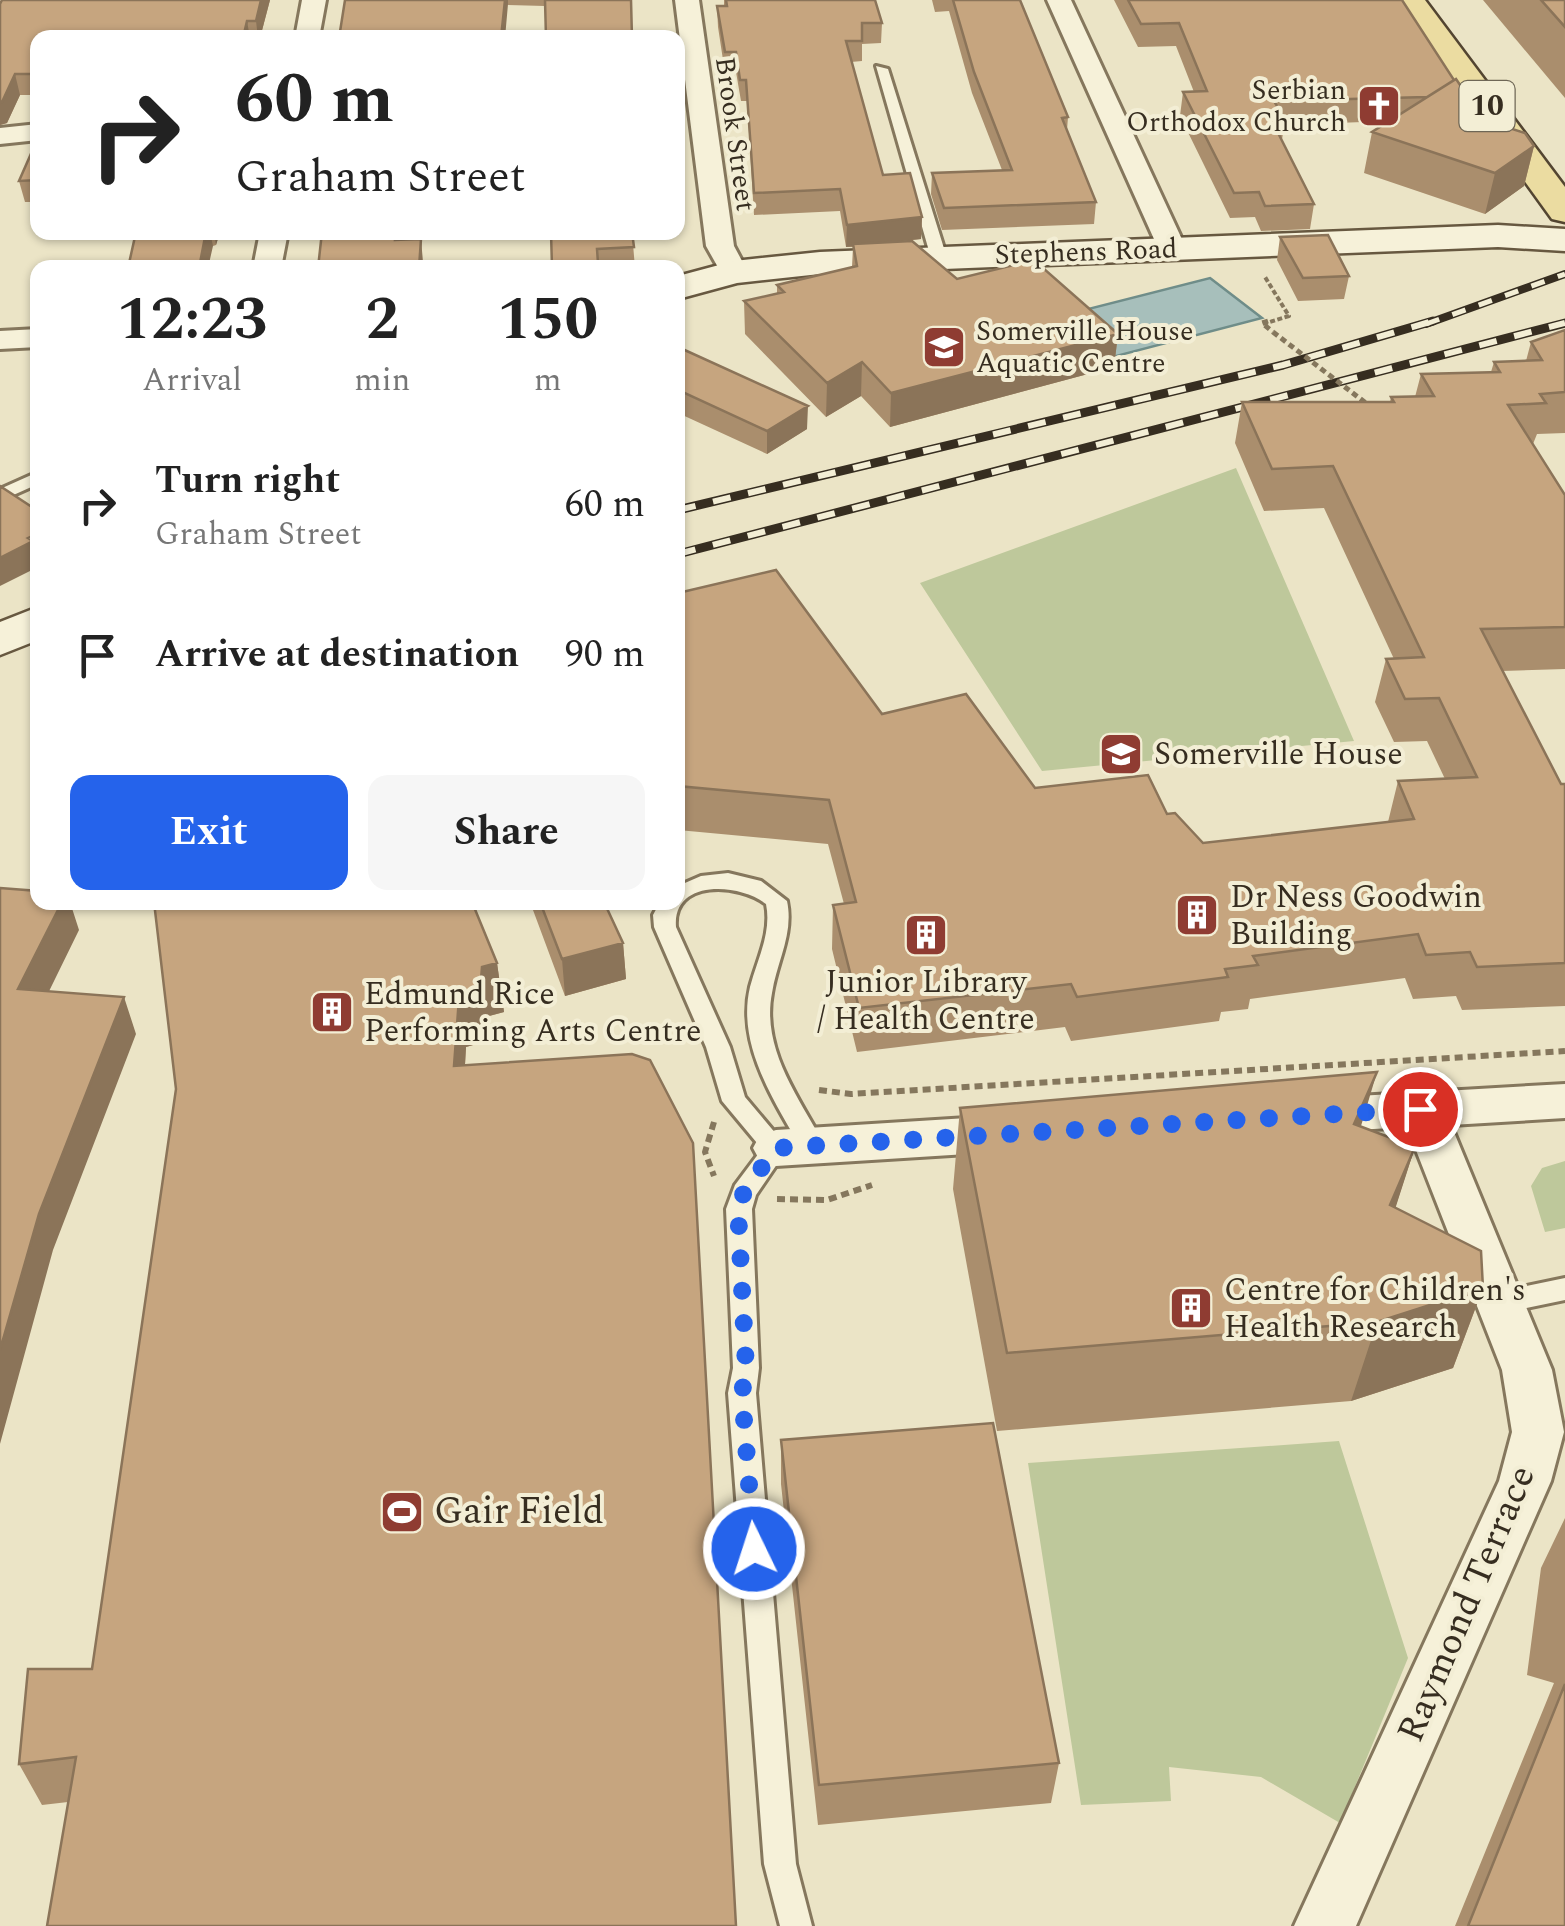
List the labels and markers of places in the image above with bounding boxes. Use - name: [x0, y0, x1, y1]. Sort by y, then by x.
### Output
- place label: Serbian Orthodox Church: [1126, 69, 1346, 144]
- church icon: Serbian Orthodox Church: [1356, 83, 1402, 129]
- place label: Somerville House Aquatic Centre: [976, 310, 1194, 385]
- school or university icon: Somerville House Aquatic Centre: [921, 324, 967, 370]
- place label: Somerville House: [1154, 730, 1403, 779]
- school or university icon: Somerville House: [1098, 731, 1144, 777]
- place label: Dr Ness Goodwin Building: [1230, 873, 1482, 959]
- building icon: Dr Ness Goodwin Building: [1174, 892, 1220, 938]
- building icon: Junior Library / Health Centre: [903, 912, 949, 958]
- place label: Junior Library / Health Centre: [817, 958, 1035, 1044]
- place label: Edmund Rice Performing Arts Centre: [364, 970, 702, 1056]
- building icon: Edmund Rice Performing Arts Centre: [309, 989, 355, 1035]
- pin: [1378, 1067, 1463, 1152]
- place label: Centre for Children's Health Research: [1224, 1266, 1526, 1352]
- building icon: Centre for Children's Health Research: [1168, 1285, 1214, 1331]
- place label: Gair Field: [434, 1483, 604, 1541]
- sports icon: Gair Field: [379, 1489, 425, 1535]

